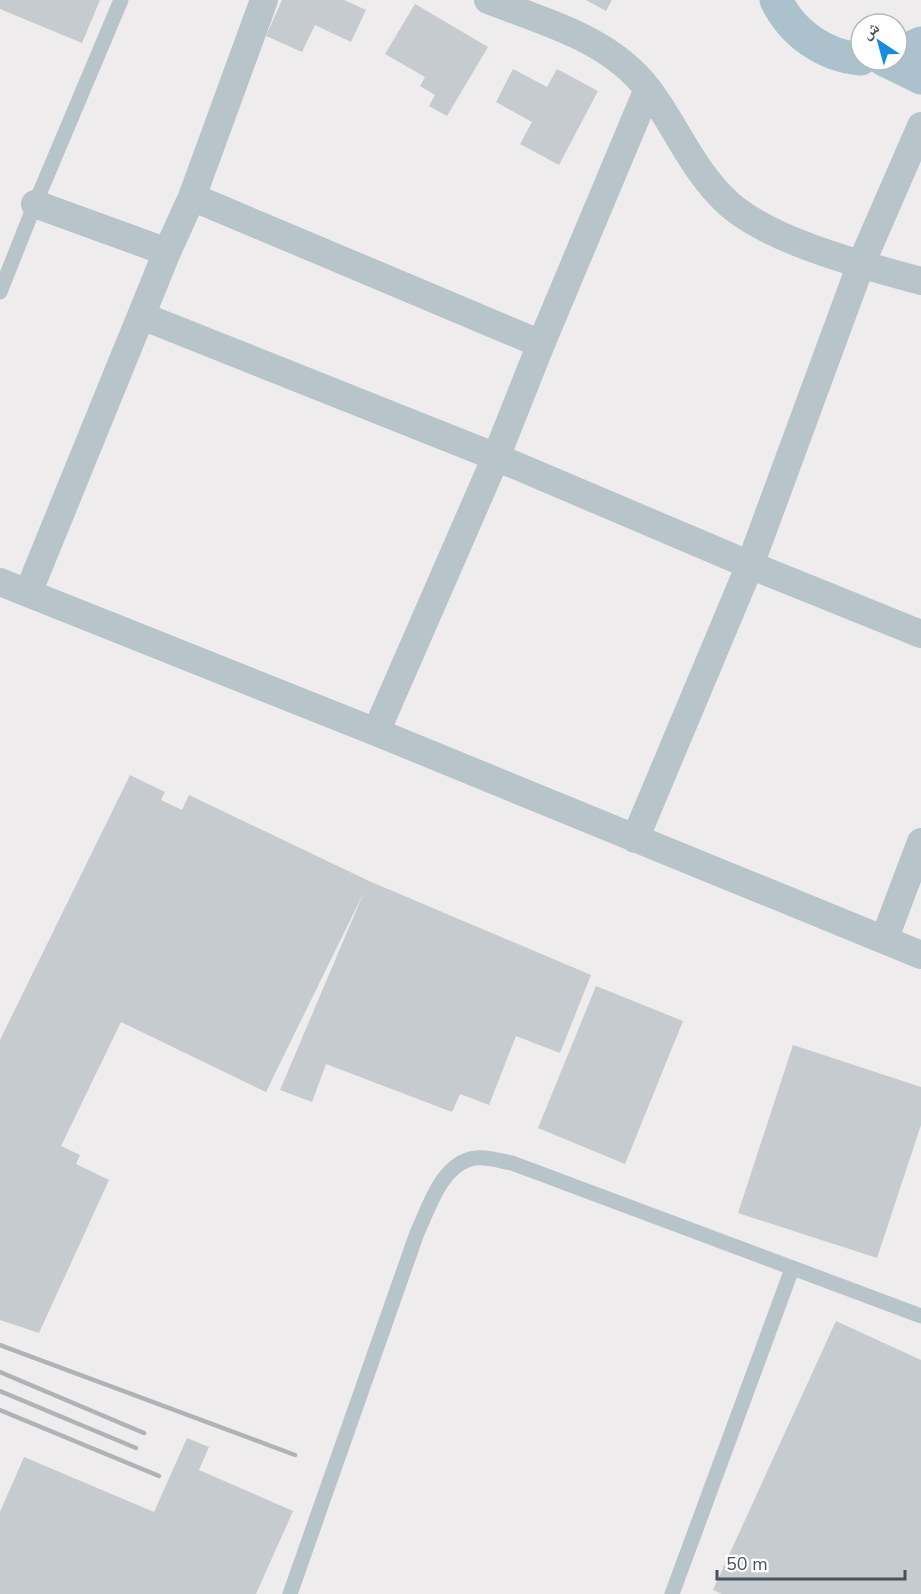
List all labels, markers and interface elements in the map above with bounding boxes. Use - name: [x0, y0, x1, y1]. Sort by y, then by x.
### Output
- north arrow: [849, 12, 909, 72]
- text: ش: [857, 17, 884, 45]
- scale bar: [717, 1543, 904, 1581]
- text: 50 m: [726, 1552, 768, 1576]

